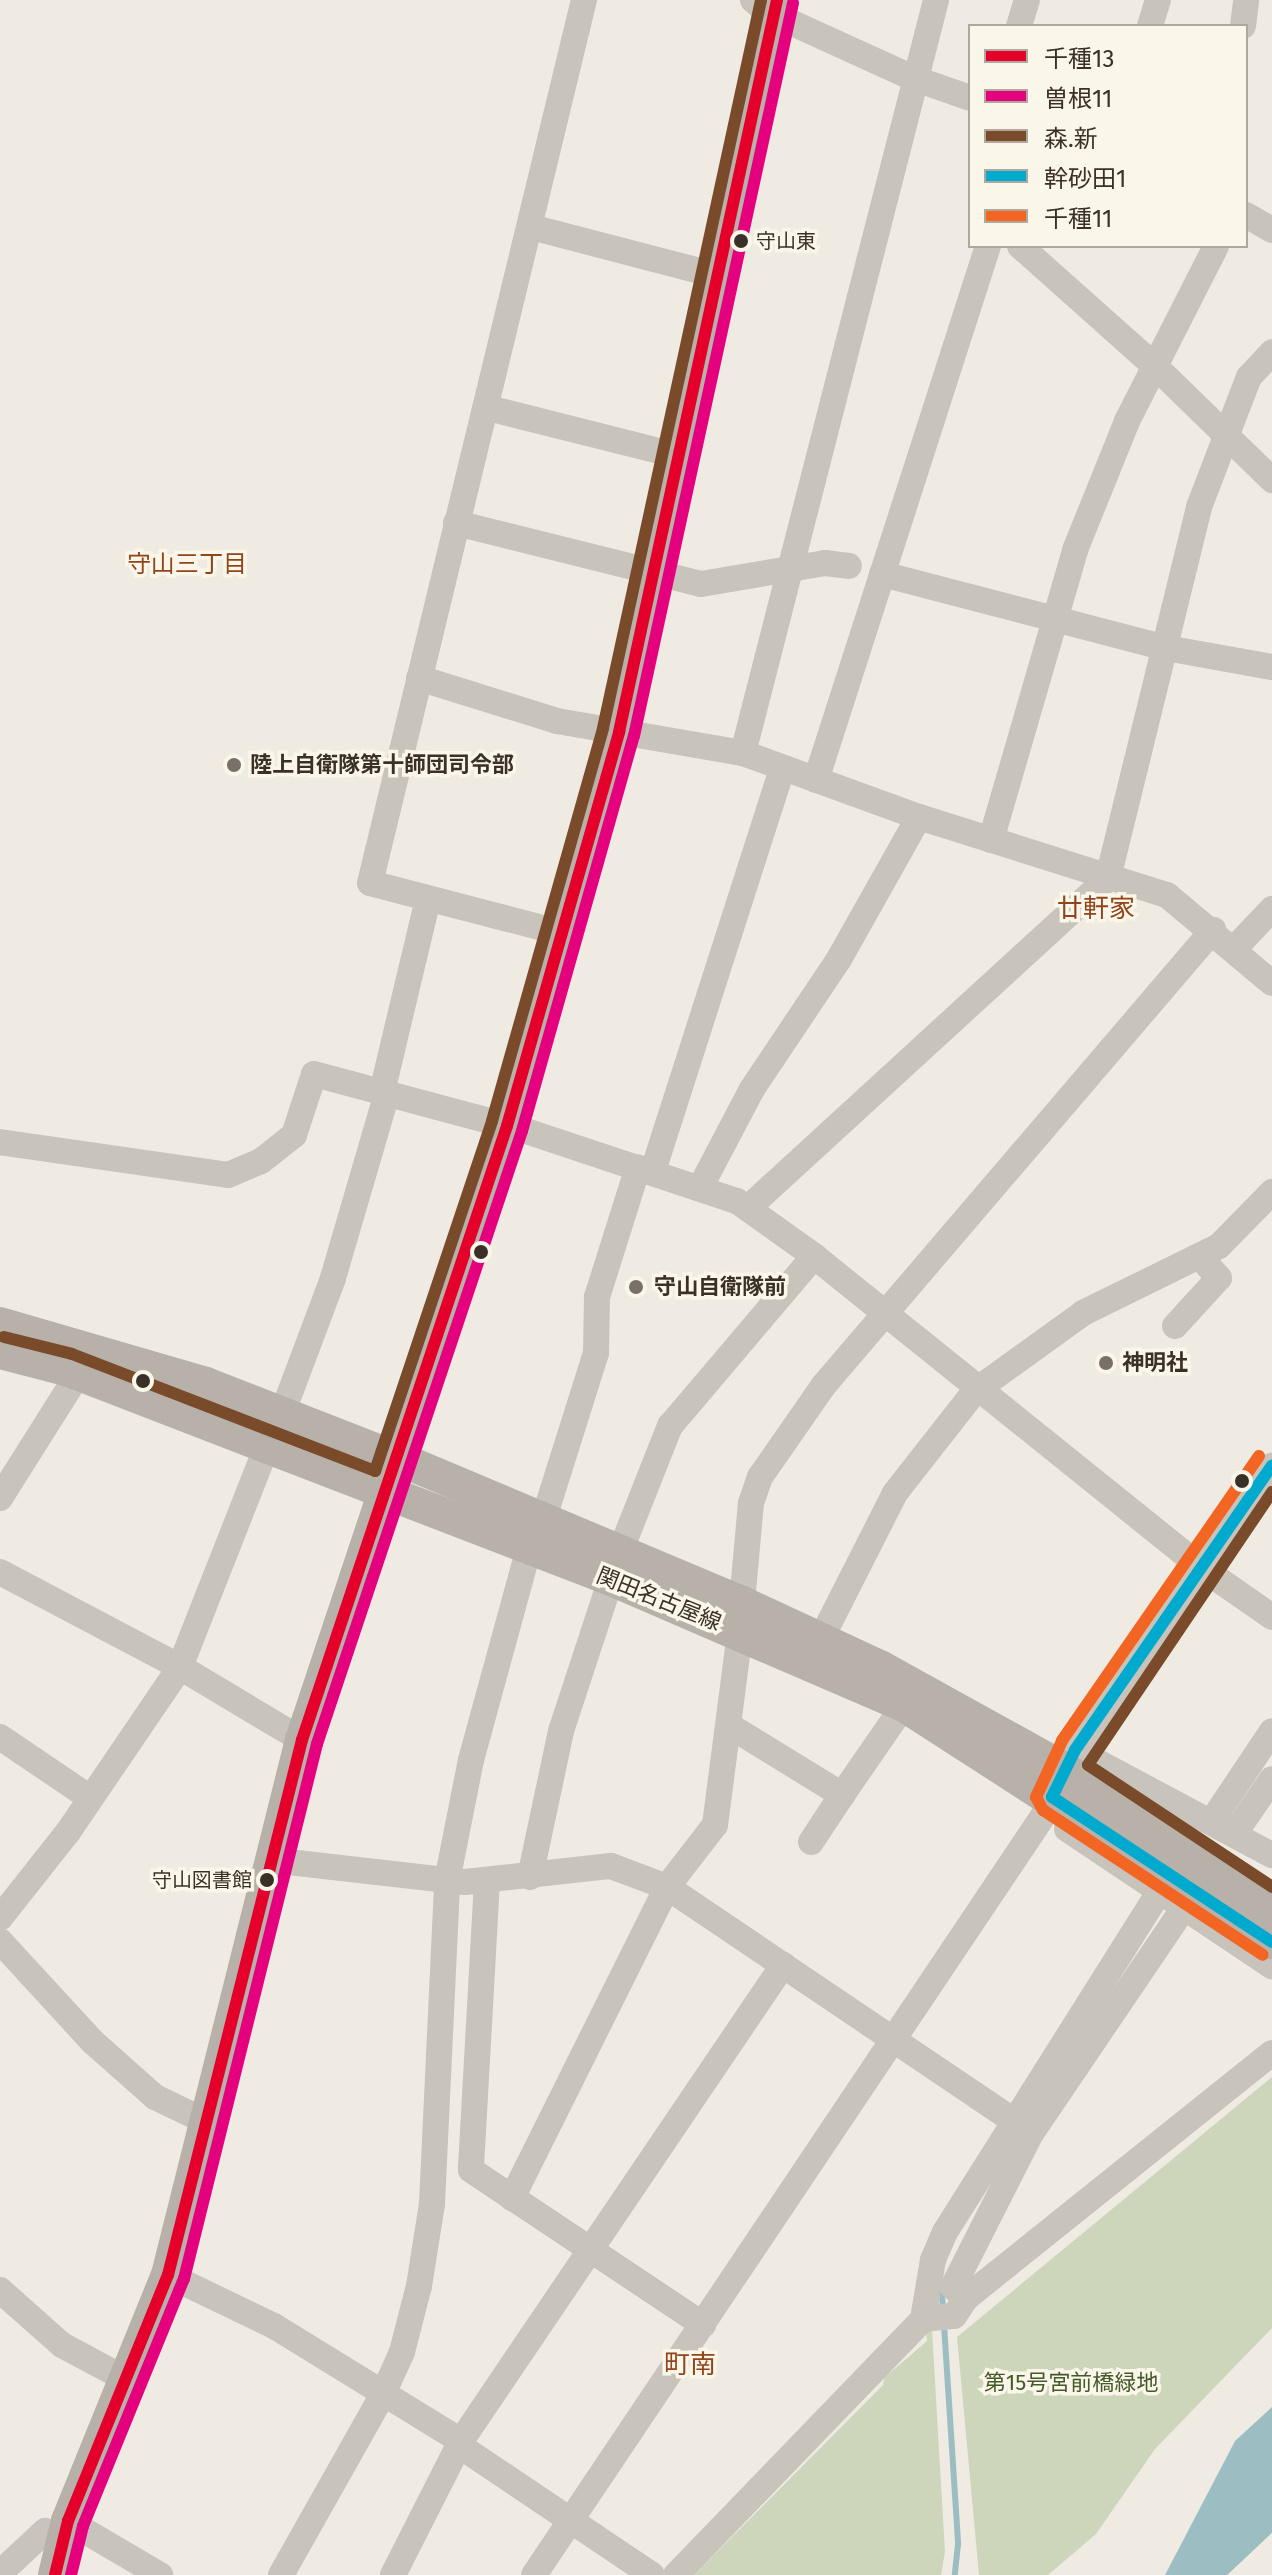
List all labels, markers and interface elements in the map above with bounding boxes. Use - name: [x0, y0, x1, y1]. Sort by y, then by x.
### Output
- legend: [968, 24, 1248, 248]
- text: 千種13: [1044, 45, 1114, 73]
- text: 曽根11: [1044, 85, 1112, 113]
- text: 森.新: [1044, 125, 1098, 153]
- text: 幹砂田1: [1044, 165, 1126, 193]
- text: 千種11: [1044, 205, 1112, 233]
- place label: 守山東: [756, 229, 816, 253]
- marker: 守山東: [733, 233, 749, 249]
- district label: 守山三丁目: [127, 551, 247, 579]
- place label: 陸上自衛隊第十師団司令部: [250, 752, 514, 778]
- marker: 陸上自衛隊第十師団司令部: [225, 756, 243, 774]
- district label: 廿軒家: [1057, 893, 1135, 925]
- unlabelled marker: [473, 1244, 489, 1260]
- place label: 守山自衛隊前: [654, 1274, 786, 1300]
- marker: 守山自衛隊前: [625, 1276, 647, 1298]
- place label: 神明社: [1122, 1350, 1188, 1376]
- marker: 神明社: [1097, 1354, 1115, 1372]
- unlabelled marker: [135, 1373, 151, 1389]
- unlabelled marker: [1234, 1473, 1250, 1489]
- street label: 関田名古屋線: [593, 1562, 725, 1636]
- place label: 守山図書館: [152, 1868, 252, 1892]
- marker: 守山図書館: [259, 1872, 275, 1888]
- district label: 町南: [664, 2349, 716, 2381]
- park label: 第15号宮前橋緑地: [984, 2370, 1158, 2396]

